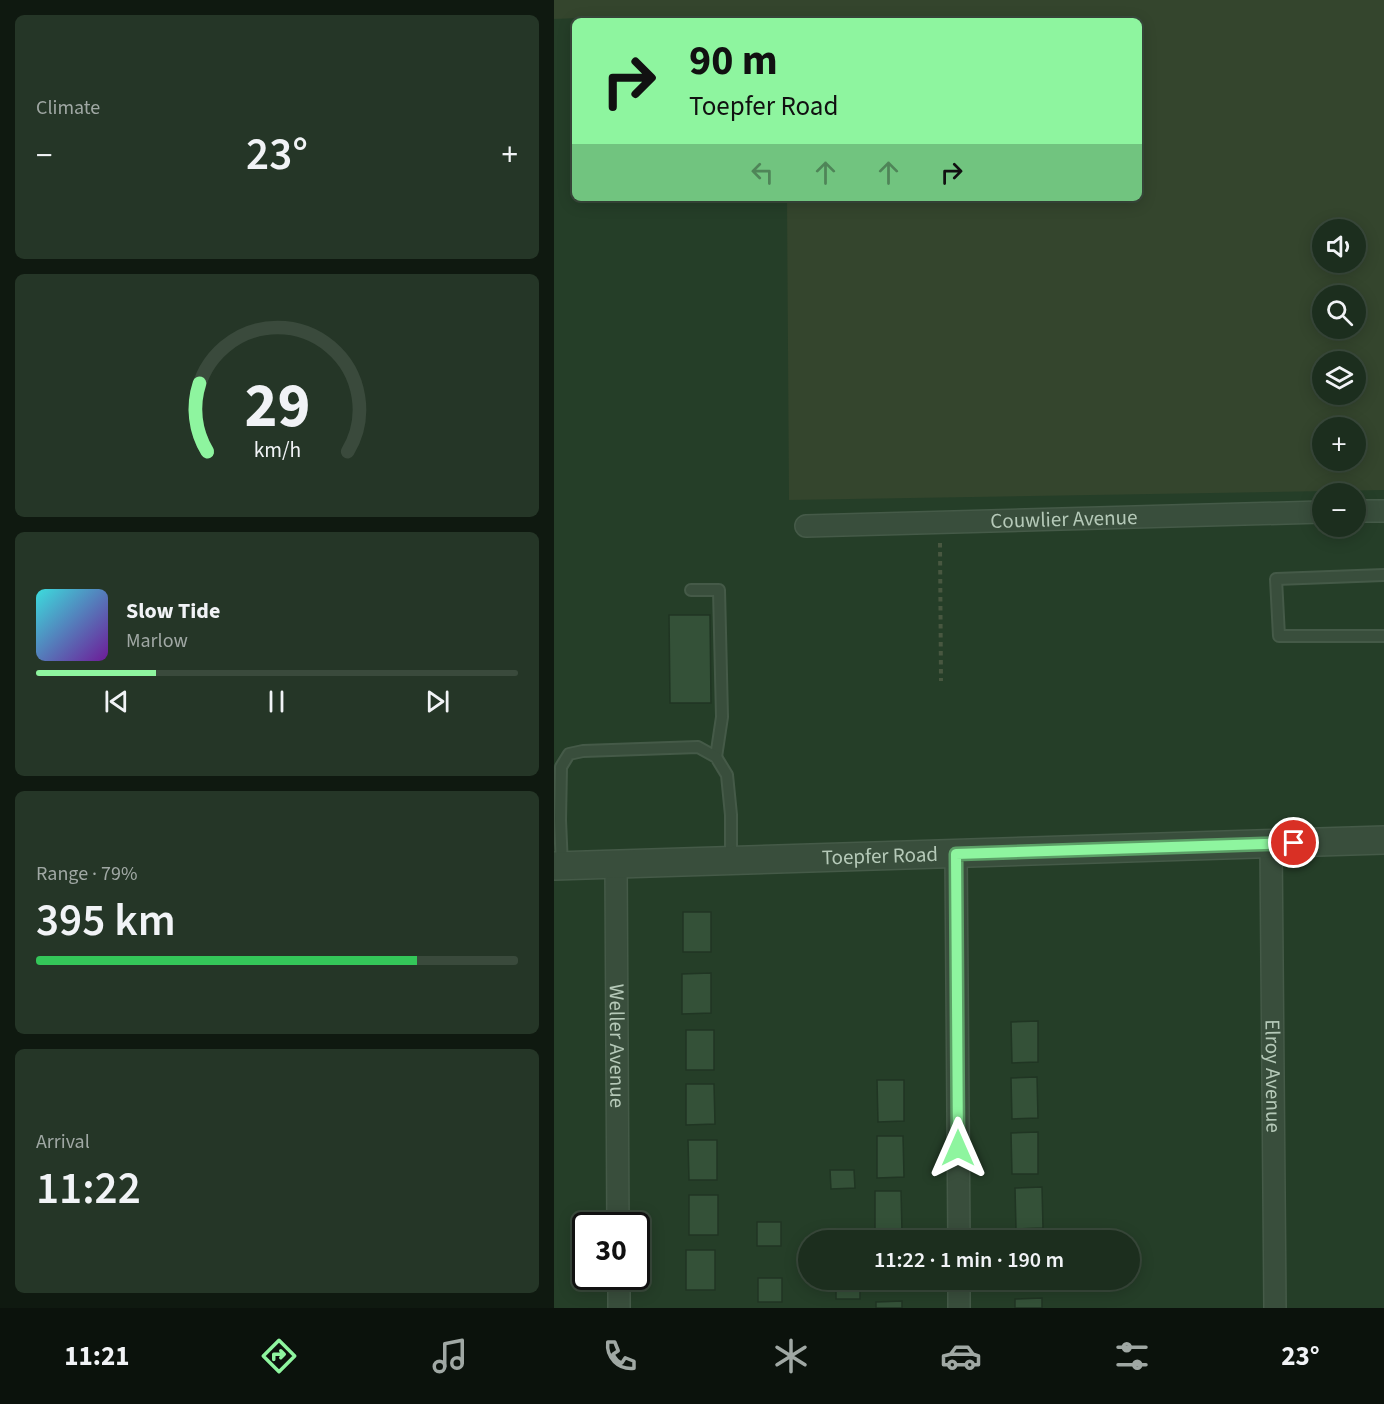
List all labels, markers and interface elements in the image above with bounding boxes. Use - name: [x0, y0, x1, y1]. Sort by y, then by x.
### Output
- text: 90 m: [689, 31, 778, 91]
- icon: right: [590, 42, 668, 120]
- text: Toepfer Road: [689, 87, 838, 126]
- text: Climate: [36, 94, 100, 122]
- text: 23°: [246, 123, 308, 187]
- text: −: [36, 132, 52, 179]
- text: +: [502, 132, 518, 179]
- icon: left: [746, 156, 779, 189]
- icon: ahead: [809, 156, 842, 189]
- icon: ahead: [872, 156, 905, 189]
- icon: right: [935, 156, 968, 189]
- map controls: [1312, 219, 1366, 537]
- button: sound: [1312, 219, 1366, 273]
- button: search: [1312, 285, 1366, 339]
- button: layers: [1312, 351, 1366, 405]
- text: 29: [244, 363, 310, 452]
- button: +: [1312, 417, 1366, 471]
- text: km/h: [253, 436, 301, 467]
- button: −: [1312, 483, 1366, 537]
- street label: Couwlier Avenue: [990, 502, 1138, 536]
- text: Slow Tide: [126, 595, 220, 627]
- text: Marlow: [126, 627, 188, 655]
- icon: previous: [100, 685, 133, 718]
- icon: pause: [260, 685, 293, 718]
- icon: next: [421, 685, 454, 718]
- pin: [1268, 817, 1319, 868]
- icon: arrive: [1277, 826, 1310, 859]
- street label: Toepfer Road: [821, 839, 938, 873]
- text: Range · 79%: [36, 860, 137, 888]
- text: 395 km: [36, 889, 176, 953]
- street label: Weller Avenue: [602, 984, 632, 1108]
- street label: Elroy Avenue: [1258, 1019, 1288, 1133]
- position arrow: [926, 1116, 990, 1180]
- text: Arrival: [36, 1128, 90, 1156]
- text: 11:22: [36, 1157, 141, 1221]
- speed limit sign: 30: [572, 1212, 650, 1290]
- text: 11:22 · 1 min · 190 m: [874, 1244, 1064, 1276]
- icon: directions: [258, 1335, 300, 1377]
- icon: music: [429, 1335, 471, 1377]
- icon: phone: [599, 1335, 641, 1377]
- icon: climate: [770, 1335, 812, 1377]
- icon: car: [940, 1335, 982, 1377]
- icon: filters: [1111, 1335, 1153, 1377]
- text: 11:21: [64, 1337, 129, 1376]
- text: 23°: [1281, 1337, 1320, 1376]

